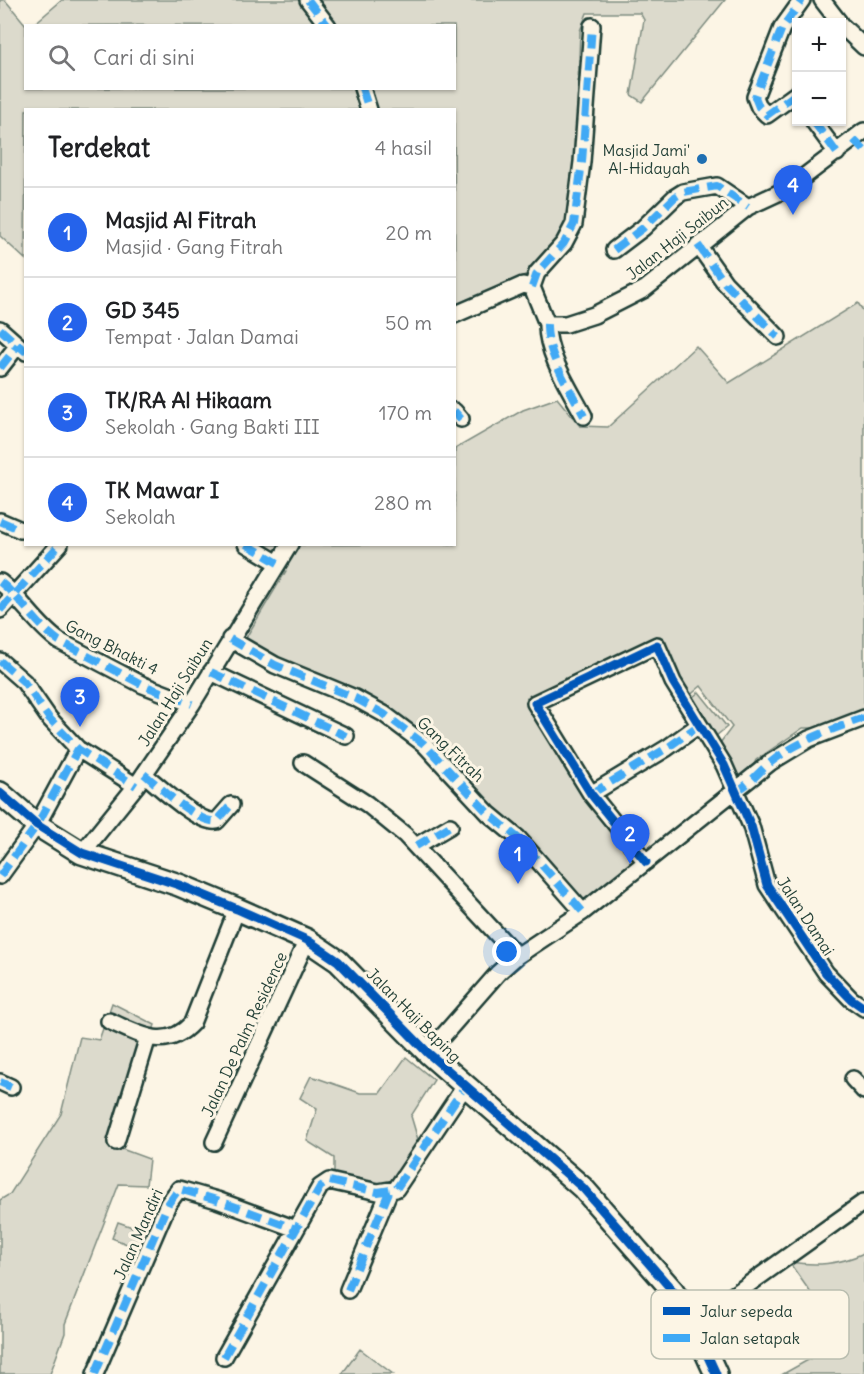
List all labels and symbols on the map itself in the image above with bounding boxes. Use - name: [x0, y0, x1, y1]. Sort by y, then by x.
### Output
- place label: Masjid Jami' Al-Hidayah: [602, 140, 690, 178]
- marker: Masjid Jami' Al-Hidayah: [695, 152, 709, 166]
- pin: 4: [774, 166, 812, 215]
- street label: Jalan Haji Saibun: [622, 192, 732, 284]
- street label: Gang Bhakti 4: [62, 615, 162, 679]
- street label: Jalan Haji Saibun: [134, 634, 216, 750]
- pin: 3: [60, 678, 100, 727]
- street label: Gang Fitrah: [413, 712, 489, 786]
- pin: 2: [610, 814, 650, 864]
- pin: 1: [498, 834, 538, 884]
- street label: Jalan Damai: [773, 873, 839, 959]
- your location: [492, 937, 521, 966]
- street label: Jalan De Palm Residence: [197, 948, 291, 1120]
- street label: Jalan Haji Baping: [363, 964, 465, 1066]
- street label: Jalan Mandiri: [109, 1185, 167, 1283]
- legend: [651, 1290, 849, 1359]
- text: Jalur sepeda: [700, 1301, 793, 1321]
- text: Jalan setapak: [700, 1328, 800, 1348]

